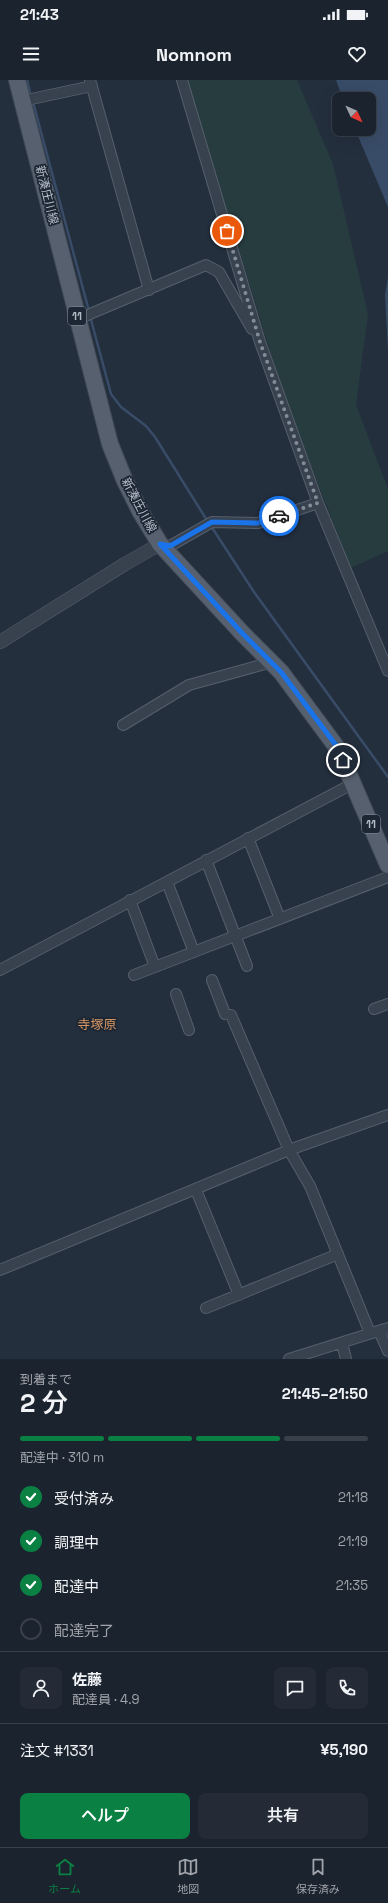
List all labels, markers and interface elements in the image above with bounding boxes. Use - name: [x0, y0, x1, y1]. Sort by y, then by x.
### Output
- text: 21:43: [20, 5, 59, 24]
- icon: menu: [20, 43, 42, 65]
- text: Nomnom: [156, 43, 232, 66]
- icon: heart: [346, 43, 368, 65]
- north arrow: [332, 92, 376, 136]
- map controls: [332, 92, 376, 136]
- street label: 新湊庄川線: [32, 164, 62, 226]
- pin: [210, 214, 244, 248]
- icon: bag: [216, 220, 238, 242]
- road number: 11: [68, 307, 86, 325]
- street label: 新湊庄川線: [118, 475, 160, 535]
- courier: [259, 496, 299, 536]
- icon: car: [268, 505, 290, 527]
- pin: [326, 743, 360, 777]
- icon: home: [332, 749, 354, 771]
- road number: 11: [362, 815, 380, 833]
- district label: 寺塚原: [77, 1016, 117, 1033]
- text: 到着まで: [20, 1371, 72, 1388]
- text: 21:45–21:50: [282, 1384, 368, 1403]
- text: 2 分: [20, 1386, 68, 1420]
- text: 配達中 · 310 m: [20, 1449, 104, 1466]
- icon: check: [20, 1486, 42, 1508]
- text: 受付済み: [54, 1489, 114, 1508]
- text: 21:18: [338, 1489, 368, 1506]
- icon: check: [20, 1530, 42, 1552]
- text: 調理中: [54, 1533, 99, 1552]
- text: 21:19: [338, 1533, 368, 1550]
- icon: check: [20, 1574, 42, 1596]
- text: 配達中: [54, 1577, 99, 1596]
- text: 21:35: [336, 1577, 368, 1594]
- text: 配達完了: [54, 1621, 114, 1640]
- button: person: [20, 1667, 62, 1709]
- button: chat: [274, 1667, 316, 1709]
- button: phone: [326, 1667, 368, 1709]
- text: 佐藤: [72, 1670, 102, 1689]
- text: 配達員 · 4.9: [72, 1691, 139, 1708]
- text: ¥5,190: [320, 1740, 368, 1759]
- text: 注文 #1331: [20, 1741, 94, 1760]
- button: ヘルプ: [20, 1793, 190, 1839]
- button: 共有: [198, 1793, 368, 1839]
- tab: ホーム: [48, 1856, 81, 1896]
- tab: 地図: [177, 1856, 199, 1896]
- tab: 保存済み: [296, 1856, 340, 1896]

